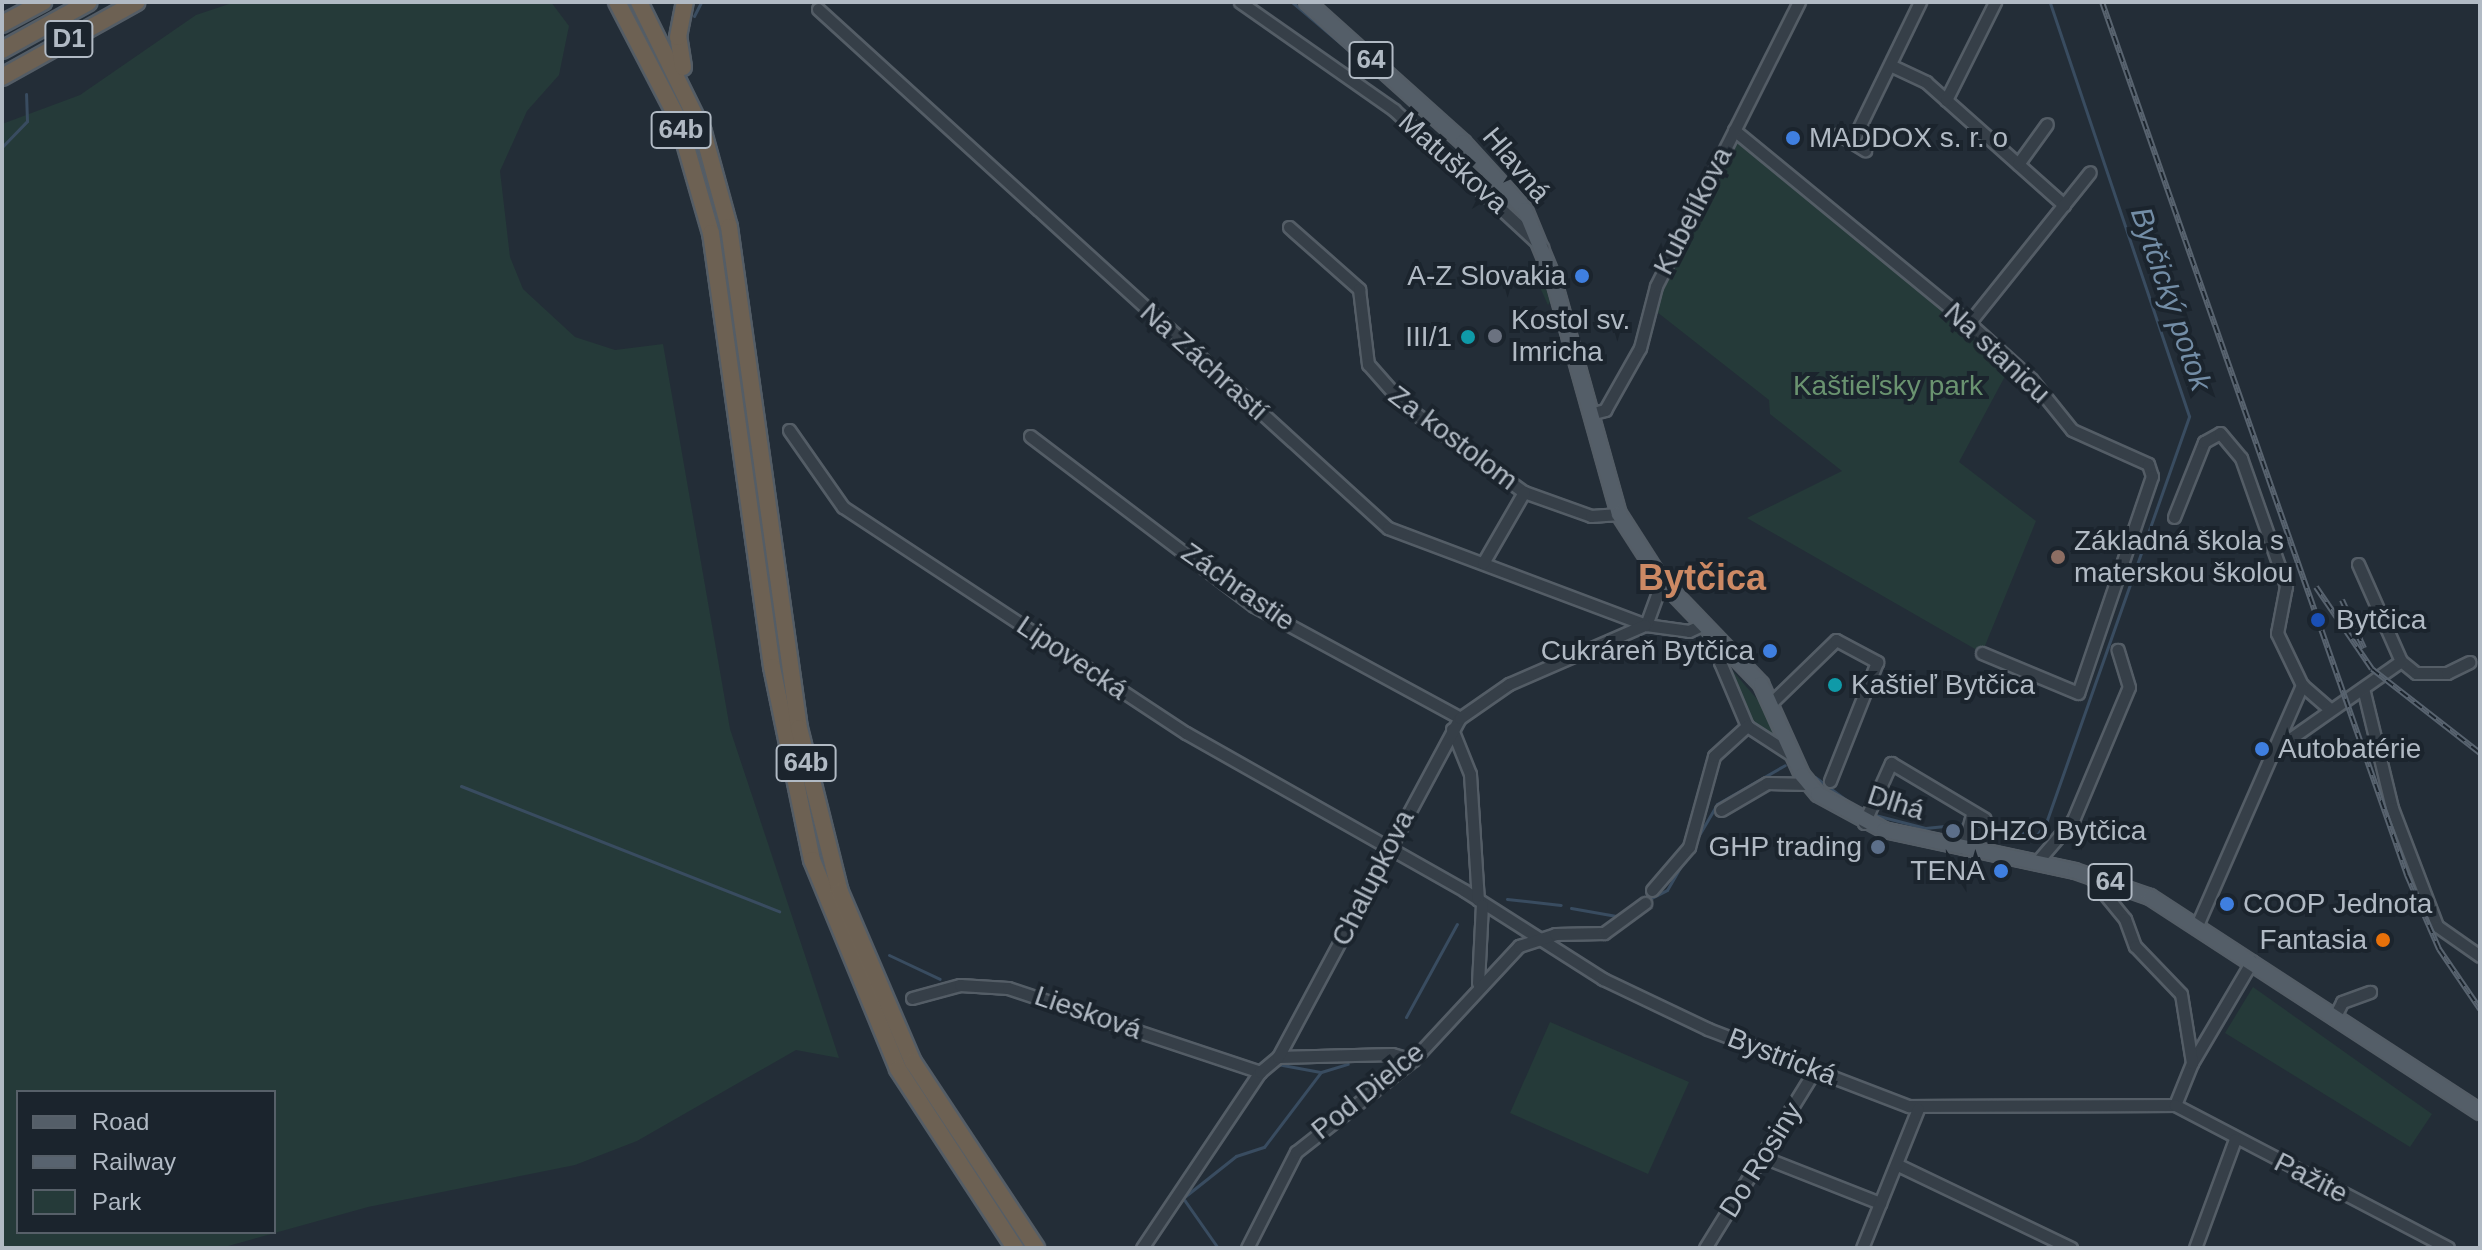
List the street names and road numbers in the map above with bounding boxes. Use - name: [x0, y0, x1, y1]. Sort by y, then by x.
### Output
- road number: D1: [43, 17, 95, 61]
- road number: 64: [1347, 38, 1395, 82]
- street label: Matuškova: [1391, 105, 1515, 221]
- road number: 64b: [649, 108, 713, 152]
- street label: Hlavná: [1475, 121, 1557, 209]
- street label: Kubelíkova: [1647, 142, 1739, 280]
- street label: Na Záchrastí: [1133, 296, 1275, 428]
- street label: Na stanicu: [1937, 296, 2057, 410]
- street label: Za kostolom: [1382, 379, 1524, 497]
- street label: Záchrastie: [1175, 536, 1301, 638]
- street label: Lipovecká: [1010, 609, 1134, 707]
- road number: 64b: [774, 741, 838, 785]
- street label: Dlhá: [1863, 778, 1929, 828]
- street label: Chalupkova: [1324, 804, 1422, 952]
- road number: 64: [2086, 860, 2134, 904]
- street label: Liesková: [1030, 979, 1146, 1047]
- street label: Bystrická: [1723, 1021, 1841, 1093]
- street label: Pod Dielce: [1305, 1035, 1431, 1147]
- street label: Do Rosiny: [1713, 1096, 1809, 1224]
- street label: Pažite: [2269, 1145, 2353, 1211]

